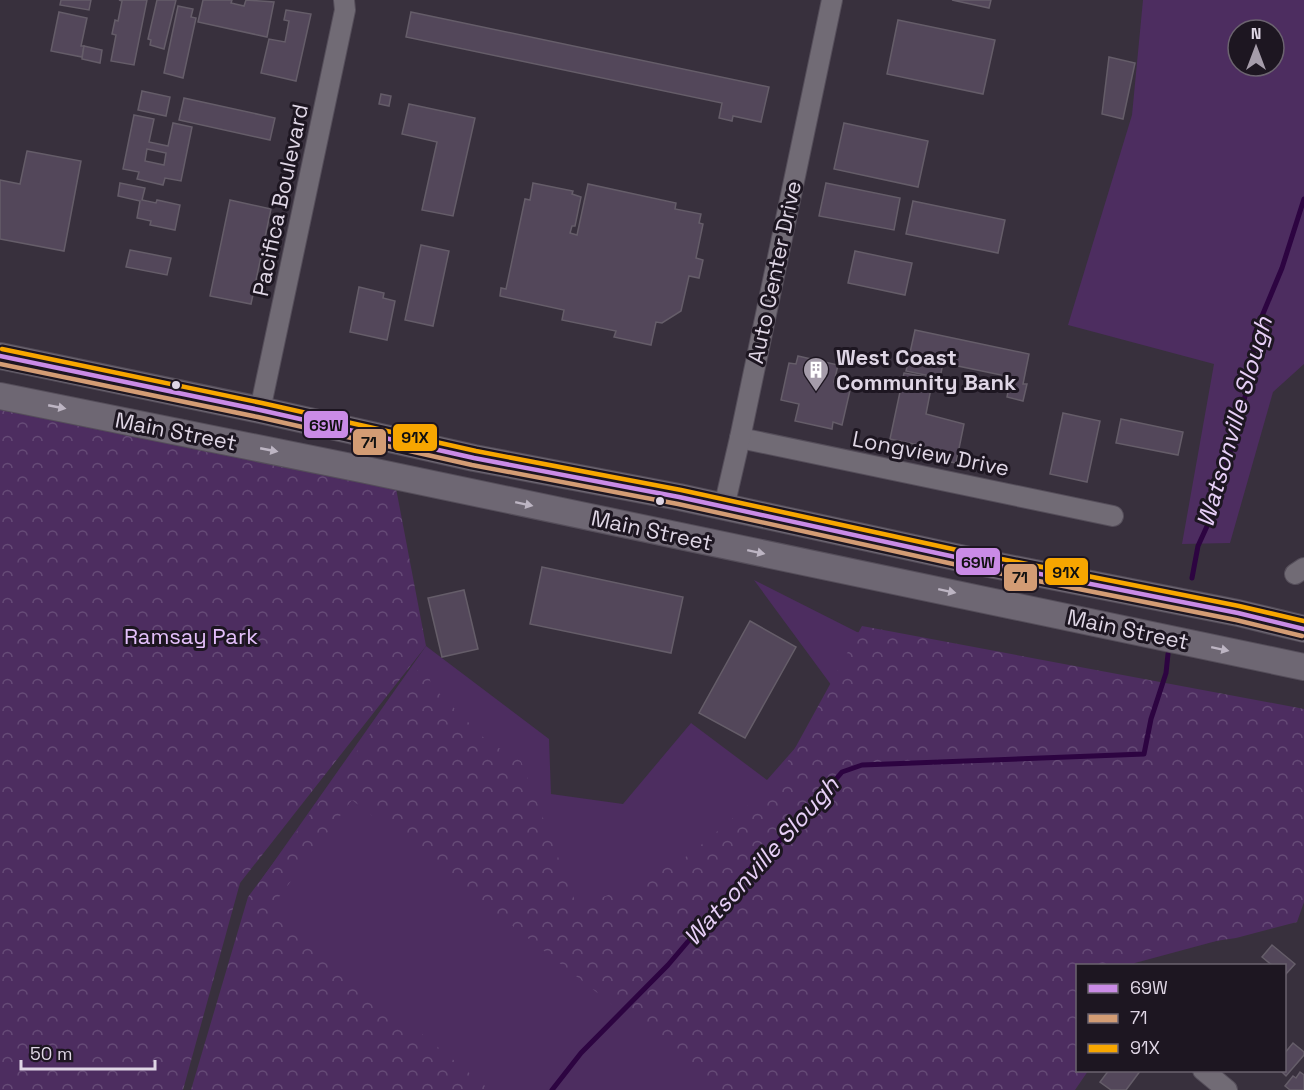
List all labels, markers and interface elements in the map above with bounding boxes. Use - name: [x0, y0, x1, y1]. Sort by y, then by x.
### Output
- north arrow: [1226, 18, 1286, 78]
- text: N: [1251, 23, 1261, 44]
- street label: Pacifica Boulevard: [246, 101, 314, 299]
- street label: Auto Center Drive: [741, 178, 807, 366]
- water label: Watsonville Slough: [1189, 312, 1279, 531]
- place label: West Coast Community Bank: [836, 343, 1017, 396]
- building icon: West Coast Community Bank: [801, 355, 831, 393]
- unlabelled marker: [170, 379, 182, 391]
- one-way arrow: [48, 403, 67, 412]
- street label: Main Street: [113, 405, 239, 457]
- line badge: 69W: [303, 410, 349, 439]
- text: 69W: [309, 415, 343, 436]
- line badge: 91X: [392, 423, 438, 452]
- street label: Longview Drive: [850, 424, 1012, 482]
- text: 91X: [401, 427, 429, 448]
- line badge: 71: [352, 428, 387, 456]
- text: 71: [361, 432, 377, 453]
- one-way arrow: [260, 446, 279, 455]
- unlabelled marker: [654, 495, 666, 507]
- one-way arrow: [514, 500, 533, 509]
- street label: Main Street: [589, 503, 715, 557]
- line badge: 69W: [955, 547, 1001, 576]
- one-way arrow: [746, 548, 765, 557]
- text: 69W: [961, 552, 995, 573]
- line badge: 91X: [1044, 557, 1089, 586]
- text: 91X: [1052, 562, 1080, 583]
- line badge: 71: [1003, 563, 1038, 592]
- text: 71: [1012, 567, 1028, 588]
- one-way arrow: [937, 587, 956, 596]
- street label: Main Street: [1065, 602, 1191, 656]
- park label: Ramsay Park: [124, 622, 258, 650]
- one-way arrow: [1210, 645, 1229, 654]
- water label: Watsonville Slough: [677, 769, 846, 952]
- legend: [1076, 964, 1286, 1072]
- text: 69W: [1130, 976, 1168, 999]
- text: 71: [1130, 1006, 1148, 1029]
- scale bar: [21, 1033, 154, 1071]
- text: 91X: [1130, 1036, 1160, 1059]
- text: 50 m: [30, 1042, 72, 1065]

